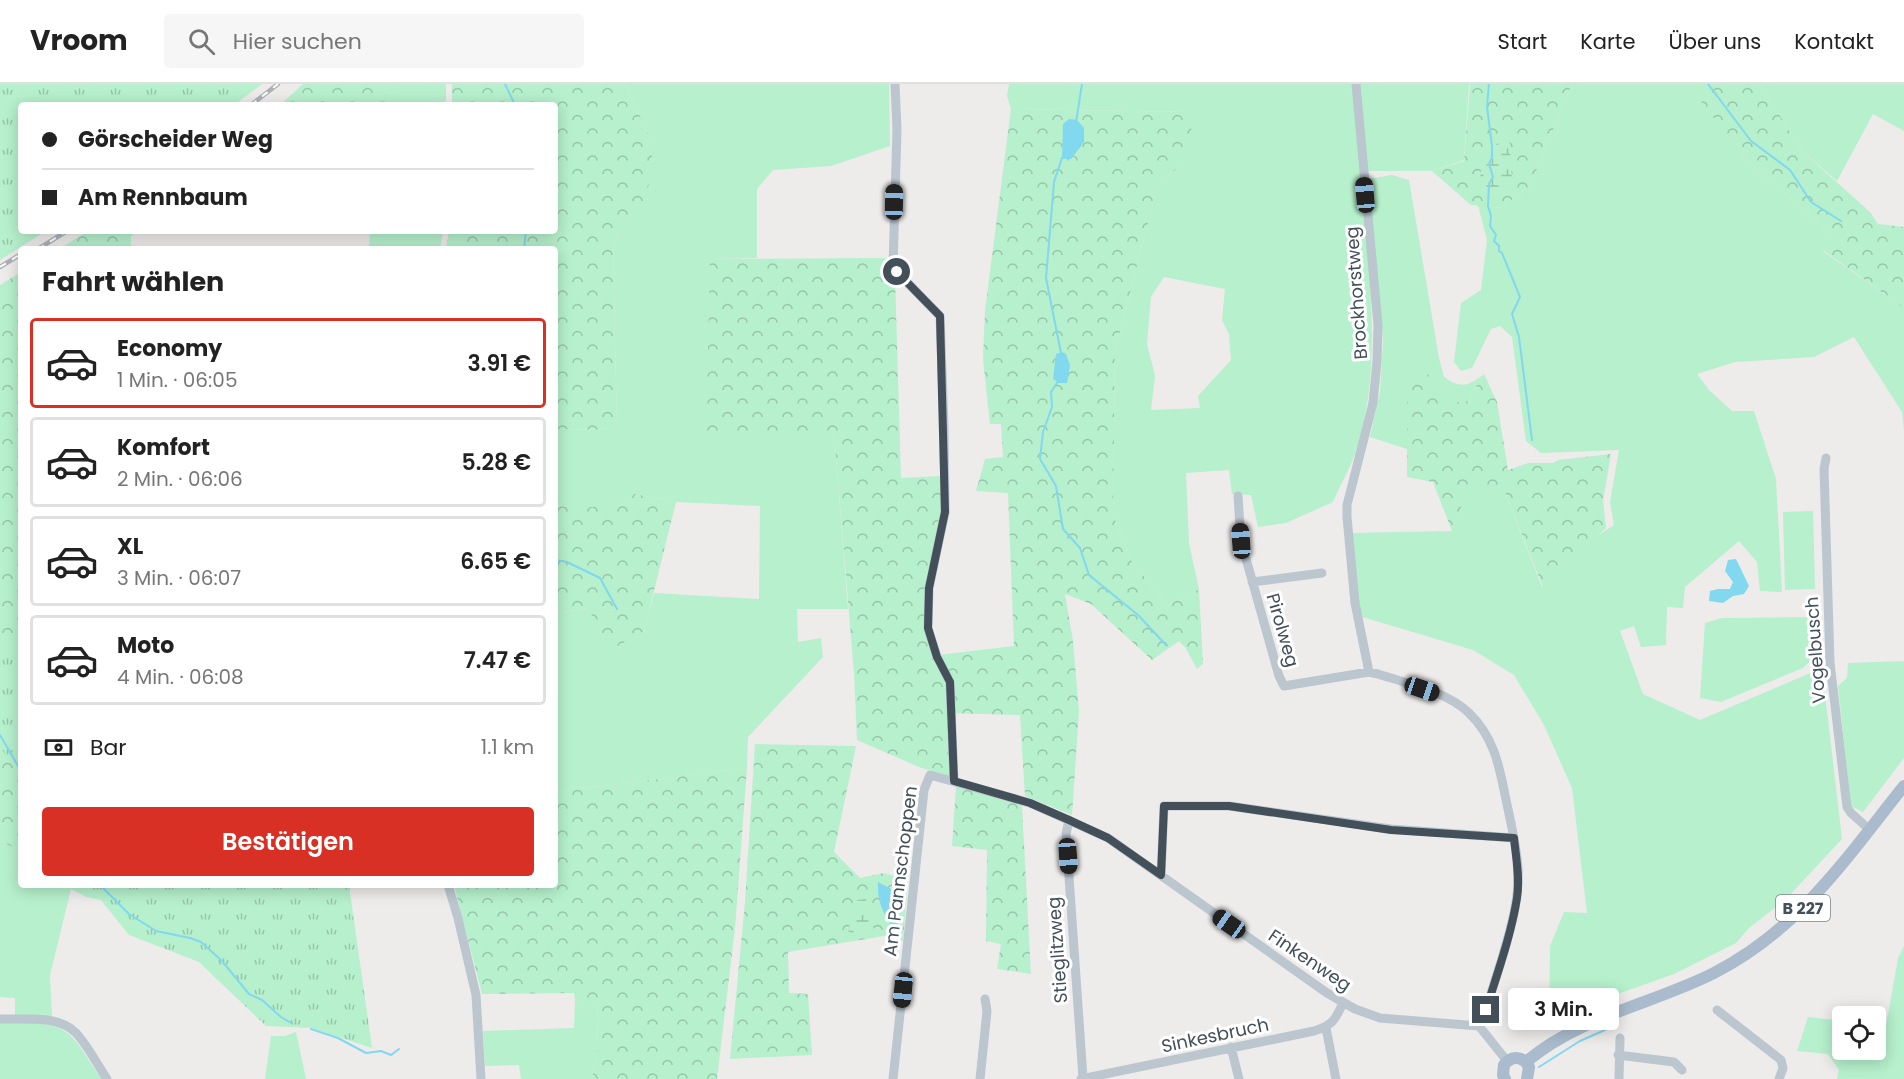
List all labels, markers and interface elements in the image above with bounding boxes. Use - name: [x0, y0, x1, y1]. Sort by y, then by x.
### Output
- search box: [164, 14, 584, 68]
- text: Vroom: [30, 21, 128, 60]
- icon: search: [185, 25, 218, 58]
- text: Hier suchen: [233, 26, 362, 57]
- text: Start: [1498, 27, 1547, 56]
- text: Karte: [1580, 27, 1636, 56]
- text: Über uns: [1669, 27, 1761, 56]
- text: Kontakt: [1794, 27, 1874, 56]
- text: Görscheider Weg: [78, 124, 273, 155]
- car: [1354, 176, 1376, 214]
- text: Am Rennbaum: [78, 182, 248, 213]
- car: [885, 184, 903, 220]
- street label: Brockhorstweg: [1339, 226, 1373, 360]
- route start: [883, 258, 910, 285]
- text: Fahrt wählen: [42, 263, 224, 300]
- text: Economy: [117, 333, 222, 364]
- icon: car: [45, 336, 99, 390]
- text: 3.91 €: [468, 348, 531, 379]
- text: 1 Min. · 06:05: [117, 366, 237, 394]
- text: Komfort: [117, 432, 210, 463]
- icon: car: [45, 435, 99, 489]
- text: 5.28 €: [462, 447, 531, 478]
- text: 2 Min. · 06:06: [117, 465, 243, 493]
- car: [1231, 522, 1251, 560]
- text: XL: [117, 531, 143, 562]
- icon: car: [45, 534, 99, 588]
- text: 6.65 €: [460, 546, 531, 577]
- text: 3 Min. · 06:07: [117, 564, 241, 592]
- street label: Pirolweg: [1261, 590, 1305, 670]
- street label: Vogelbusch: [1799, 596, 1831, 704]
- text: Moto: [117, 630, 174, 661]
- icon: car: [45, 633, 99, 687]
- text: 7.47 €: [464, 645, 531, 676]
- text: 4 Min. · 06:08: [117, 663, 244, 691]
- car: [1402, 675, 1442, 703]
- icon: cash: [42, 731, 75, 764]
- text: Bar: [90, 732, 127, 763]
- text: 1.1 km: [481, 733, 534, 761]
- street label: Am Pannschoppen: [877, 784, 923, 958]
- button: Bestätigen: [42, 807, 534, 876]
- car: [1058, 837, 1078, 875]
- road number: B 227: [1776, 895, 1830, 921]
- street label: Stieglitzweg: [1041, 896, 1073, 1004]
- car: [1209, 906, 1249, 942]
- street label: Finkenweg: [1264, 923, 1356, 997]
- car: [892, 971, 914, 1009]
- callout: 3 Min.: [1507, 989, 1618, 1031]
- text: 3 Min.: [1534, 995, 1593, 1023]
- route end: [1472, 996, 1499, 1023]
- map controls: [1832, 1006, 1886, 1060]
- button: locate: [1832, 1006, 1886, 1060]
- street label: Sinkesbruch: [1159, 1011, 1271, 1059]

